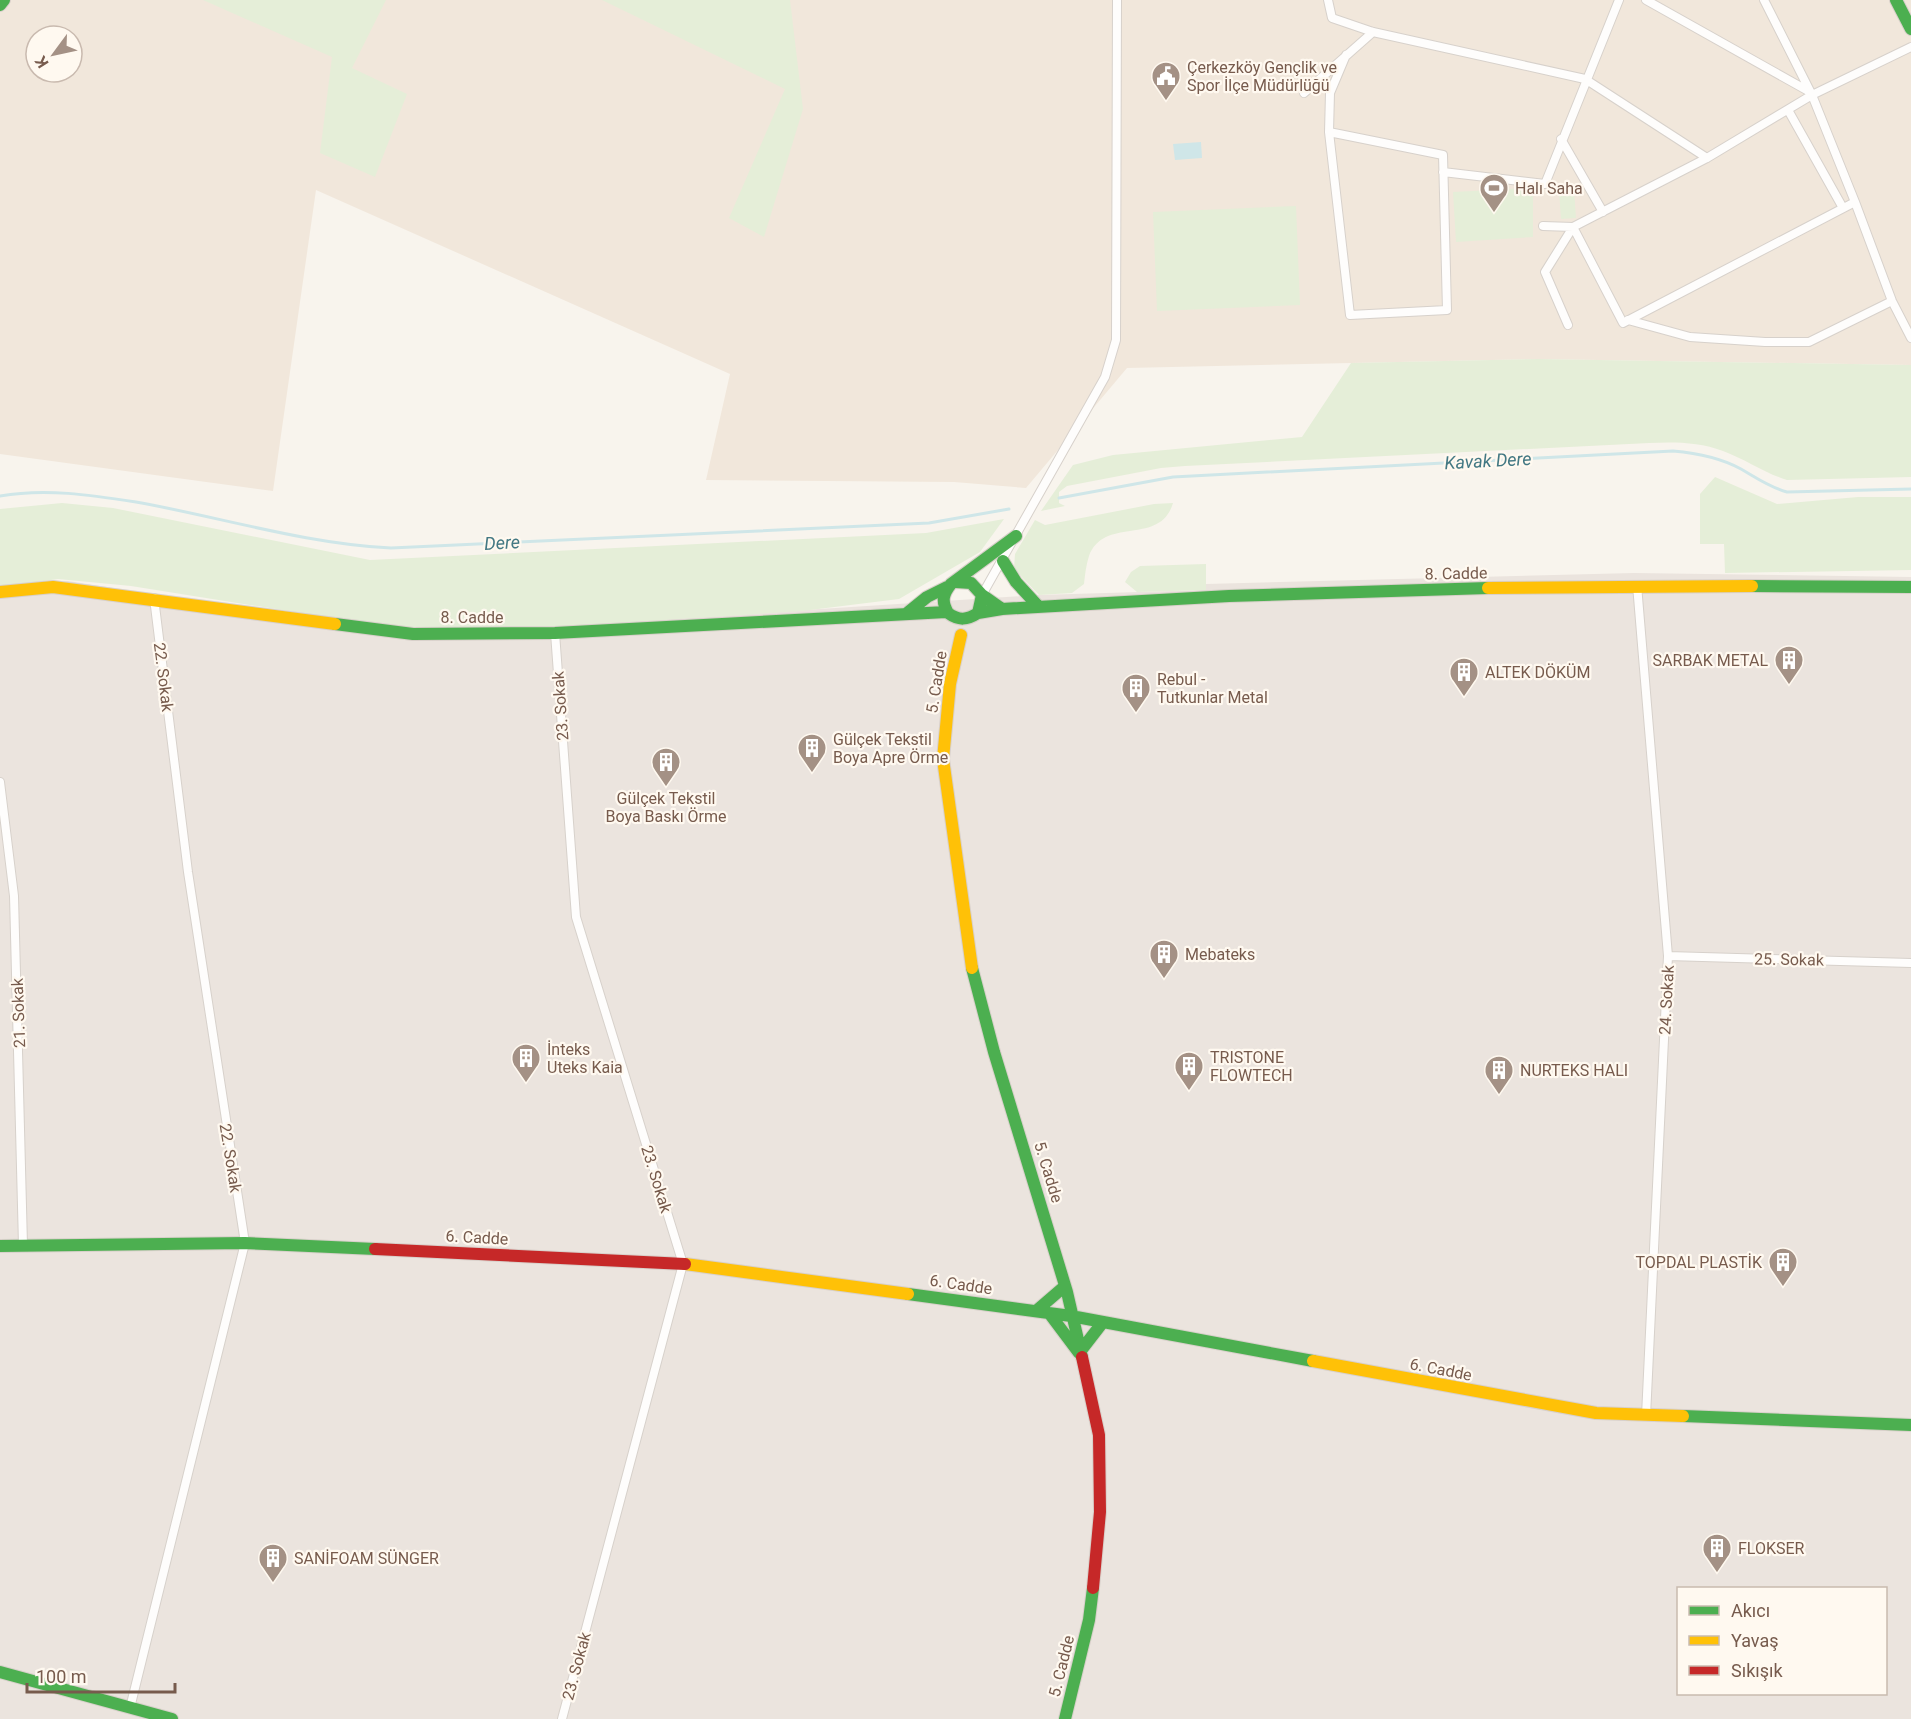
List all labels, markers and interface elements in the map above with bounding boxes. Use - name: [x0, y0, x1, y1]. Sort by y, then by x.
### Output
- north arrow: [24, 24, 84, 84]
- text: K: [31, 52, 53, 71]
- place label: Çerkezköy Gençlik ve Spor İlçe Müdürlüğü: [1187, 58, 1337, 95]
- public building icon: Çerkezköy Gençlik ve Spor İlçe Müdürlüğü: [1150, 60, 1182, 102]
- sports icon: Halı Saha: [1478, 172, 1510, 214]
- place label: Halı Saha: [1515, 179, 1583, 198]
- water label: Kavak Dere: [1444, 448, 1532, 473]
- water label: Dere: [484, 531, 520, 554]
- street label: 8. Cadde: [1424, 563, 1488, 584]
- street label: 8. Cadde: [441, 608, 503, 627]
- street label: 22. Sokak: [150, 641, 177, 714]
- building icon: SARBAK METAL: [1773, 644, 1805, 686]
- street label: 5. Cadde: [922, 650, 951, 715]
- place label: SARBAK METAL: [1653, 651, 1768, 670]
- building icon: ALTEK DÖKÜM: [1448, 656, 1480, 698]
- place label: ALTEK DÖKÜM: [1485, 663, 1590, 682]
- street label: 23. Sokak: [549, 670, 572, 741]
- place label: Rebul - Tutkunlar Metal: [1157, 670, 1268, 707]
- building icon: Rebul - Tutkunlar Metal: [1120, 672, 1152, 714]
- place label: Gülçek Tekstil Boya Apre Örme: [833, 730, 948, 767]
- building icon: Gülçek Tekstil Boya Apre Örme: [796, 732, 828, 774]
- building icon: Gülçek Tekstil Boya Baskı Örme: [650, 746, 682, 788]
- place label: Gülçek Tekstil Boya Baskı Örme: [605, 789, 727, 826]
- building icon: Mebateks: [1148, 938, 1180, 980]
- place label: Mebateks: [1185, 945, 1255, 964]
- street label: 25. Sokak: [1754, 949, 1825, 970]
- street label: 24. Sokak: [1655, 964, 1678, 1035]
- street label: 21. Sokak: [8, 977, 29, 1048]
- place label: İnteks Uteks Kaia: [547, 1040, 623, 1077]
- building icon: İnteks Uteks Kaia: [510, 1042, 542, 1084]
- place label: TRISTONE FLOWTECH: [1210, 1048, 1293, 1085]
- building icon: TRISTONE FLOWTECH: [1173, 1050, 1205, 1092]
- building icon: NURTEKS HALI: [1483, 1054, 1515, 1096]
- place label: NURTEKS HALI: [1520, 1061, 1628, 1080]
- street label: 22. Sokak: [216, 1122, 245, 1195]
- street label: 5. Cadde: [1030, 1139, 1067, 1205]
- street label: 23. Sokak: [637, 1143, 676, 1216]
- street label: 6. Cadde: [445, 1226, 509, 1249]
- building icon: TOPDAL PLASTİK: [1767, 1246, 1799, 1288]
- place label: TOPDAL PLASTİK: [1635, 1253, 1763, 1272]
- street label: 6. Cadde: [928, 1271, 993, 1298]
- street label: 6. Cadde: [1408, 1354, 1474, 1385]
- building icon: FLOKSER: [1701, 1532, 1733, 1574]
- place label: FLOKSER: [1738, 1539, 1805, 1558]
- building icon: SANİFOAM SÜNGER: [257, 1542, 289, 1584]
- place label: SANİFOAM SÜNGER: [294, 1549, 439, 1568]
- legend: [1677, 1587, 1887, 1695]
- text: Akıcı: [1731, 1600, 1770, 1621]
- street label: 23. Sokak: [558, 1629, 595, 1702]
- text: Yavaş: [1731, 1630, 1779, 1651]
- street label: 5. Cadde: [1045, 1633, 1078, 1699]
- scale bar: [27, 1656, 176, 1694]
- text: Sıkışık: [1731, 1660, 1783, 1681]
- text: 100 m: [36, 1666, 87, 1687]

